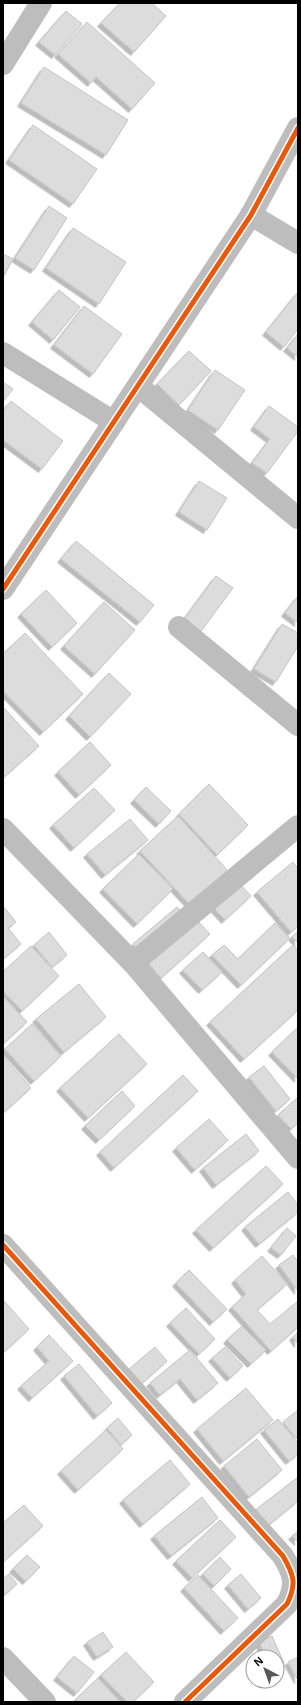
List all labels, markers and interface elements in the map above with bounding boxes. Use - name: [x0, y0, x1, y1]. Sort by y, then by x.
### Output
- north arrow: [245, 1649, 285, 1689]
- text: N: [252, 1654, 265, 1669]

